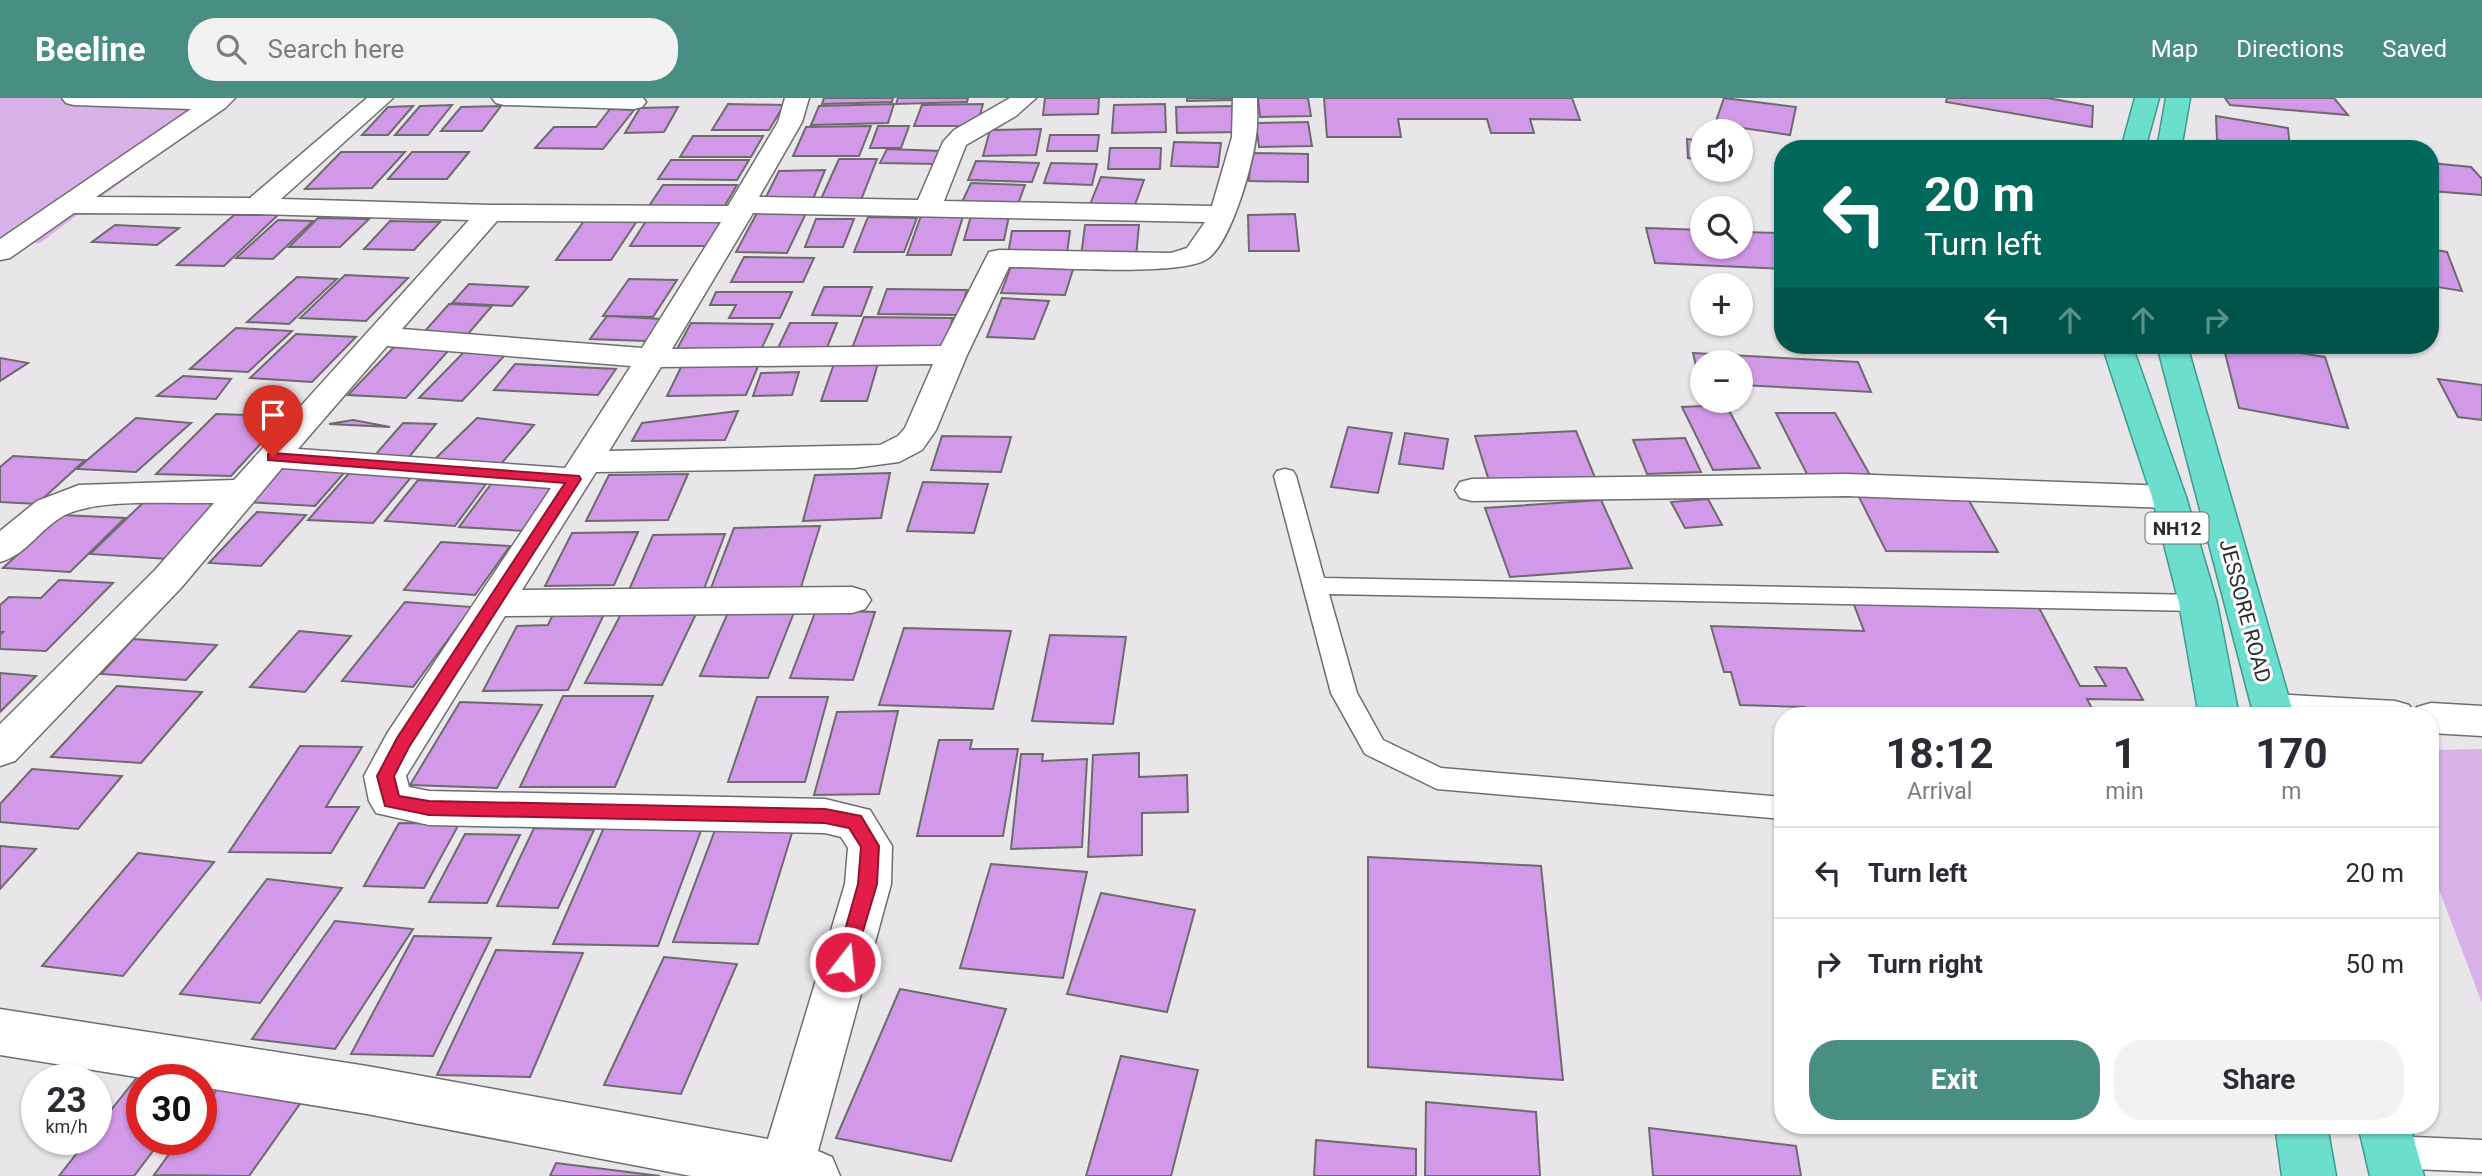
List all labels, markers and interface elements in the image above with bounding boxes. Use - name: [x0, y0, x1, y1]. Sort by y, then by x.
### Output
- search box: [188, 18, 678, 81]
- text: Beeline: [35, 30, 146, 69]
- icon: search: [212, 30, 250, 68]
- text: Search here: [268, 34, 404, 64]
- text: Map: [2151, 35, 2198, 63]
- text: Directions: [2236, 35, 2344, 63]
- text: Saved: [2382, 35, 2447, 63]
- map controls: [1690, 119, 1753, 413]
- button: sound: [1690, 119, 1753, 182]
- text: 20 m: [1924, 166, 2035, 223]
- icon: left: [1809, 168, 1900, 259]
- button: search: [1690, 196, 1753, 259]
- text: Turn left: [1924, 225, 2042, 263]
- button: +: [1690, 273, 1753, 336]
- icon: left: [1978, 301, 2016, 339]
- icon: ahead: [2051, 301, 2089, 339]
- icon: ahead: [2124, 301, 2162, 339]
- icon: right: [2197, 301, 2235, 339]
- button: −: [1690, 350, 1753, 413]
- pin: [243, 385, 303, 457]
- icon: arrive: [254, 396, 292, 434]
- road number: NH12: [2146, 512, 2208, 544]
- street label: JESSORE ROAD: [2214, 537, 2276, 685]
- text: 18:12: [1886, 729, 1994, 778]
- text: 1: [2112, 729, 2137, 778]
- text: 170: [2255, 729, 2328, 778]
- text: Arrival: [1907, 778, 1972, 805]
- text: min: [2105, 778, 2144, 805]
- text: m: [2281, 778, 2301, 805]
- icon: left: [1809, 854, 1847, 892]
- text: Turn left: [1868, 858, 1967, 888]
- text: 20 m: [2346, 858, 2404, 888]
- position arrow: [808, 925, 882, 999]
- icon: right: [1809, 945, 1847, 983]
- text: Turn right: [1868, 949, 1983, 979]
- text: 50 m: [2346, 949, 2404, 979]
- button: Exit: [1809, 1040, 2100, 1120]
- button: Share: [2114, 1040, 2404, 1120]
- speed limit sign: 30: [126, 1064, 217, 1155]
- text: 23: [46, 1080, 87, 1121]
- text: km/h: [45, 1116, 88, 1137]

